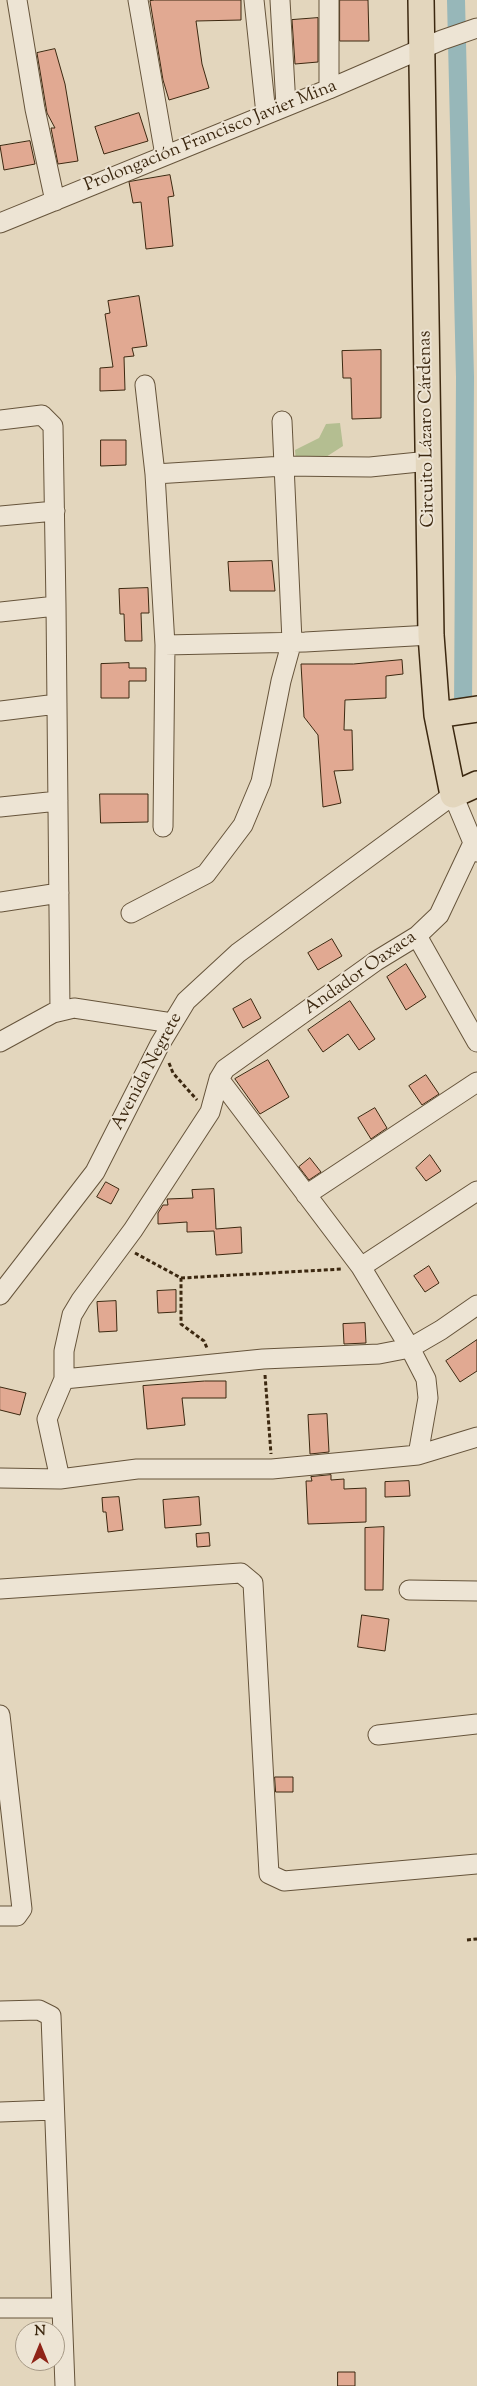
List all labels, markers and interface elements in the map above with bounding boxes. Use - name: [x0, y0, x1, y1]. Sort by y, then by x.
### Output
- street label: Prolongación Francisco Javier Mina: [82, 76, 340, 198]
- street label: Circuito Lázaro Cárdenas: [415, 330, 441, 528]
- street label: Andador Oaxaca: [301, 927, 421, 1021]
- street label: Avenida Negrete: [108, 1010, 188, 1134]
- north arrow: [15, 2321, 65, 2371]
- text: N: [34, 2322, 46, 2342]

